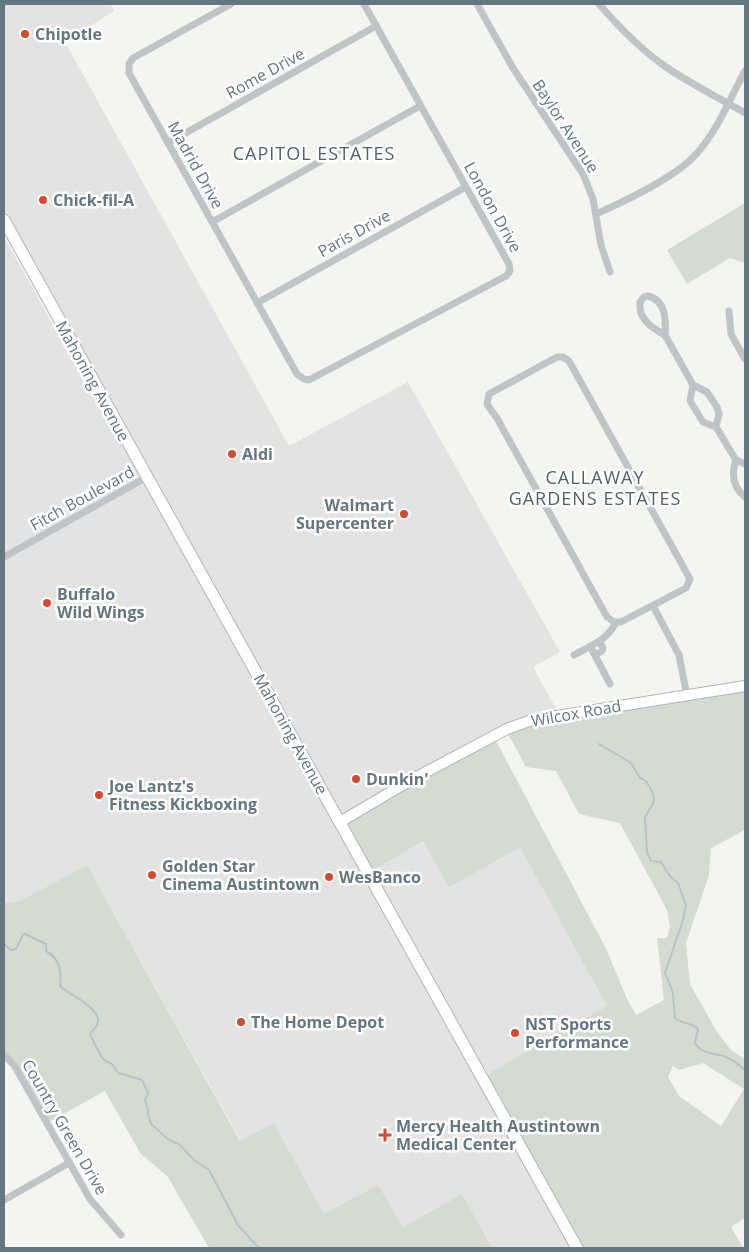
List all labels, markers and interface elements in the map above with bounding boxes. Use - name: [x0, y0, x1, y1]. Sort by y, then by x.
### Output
- place label: Chipotle: [35, 23, 102, 45]
- marker: Chipotle: [19, 28, 31, 40]
- street label: Rome Drive: [222, 42, 308, 104]
- street label: Baylor Avenue: [528, 75, 604, 177]
- street label: Madrid Drive: [163, 117, 229, 213]
- district label: CAPITOL ESTATES: [233, 141, 395, 165]
- street label: London Drive: [459, 158, 527, 256]
- place label: Chick-fil-A: [53, 189, 135, 211]
- marker: Chick-fil-A: [37, 194, 49, 206]
- street label: Paris Drive: [314, 204, 394, 262]
- street label: Mahoning Avenue: [51, 317, 135, 445]
- place label: Aldi: [242, 443, 273, 465]
- marker: Aldi: [226, 448, 238, 460]
- street label: Fitch Boulevard: [26, 460, 138, 536]
- district label: CALLAWAY GARDENS ESTATES: [509, 465, 681, 510]
- place label: Walmart Supercenter: [296, 494, 394, 534]
- marker: Walmart Supercenter: [398, 508, 410, 520]
- place label: Buffalo Wild Wings: [57, 583, 144, 623]
- marker: Buffalo Wild Wings: [41, 597, 53, 609]
- street label: Mahoning Avenue: [249, 670, 333, 798]
- street label: Wilcox Road: [529, 694, 623, 732]
- place label: Dunkin': [366, 768, 428, 790]
- marker: Dunkin': [350, 773, 362, 785]
- place label: Joe Lantz's Fitness Kickboxing: [107, 775, 257, 815]
- marker: Joe Lantz's Fitness Kickboxing: [93, 789, 105, 801]
- place label: Golden Star Cinema Austintown: [162, 855, 320, 895]
- place label: WesBanco: [339, 866, 421, 888]
- marker: Golden Star Cinema Austintown: [146, 869, 158, 881]
- marker: WesBanco: [323, 871, 335, 883]
- place label: The Home Depot: [251, 1011, 384, 1033]
- place label: NST Sports Performance: [525, 1013, 629, 1053]
- marker: The Home Depot: [235, 1016, 247, 1028]
- marker: NST Sports Performance: [509, 1027, 521, 1039]
- street label: Country Green Drive: [17, 1055, 113, 1199]
- place label: Mercy Health Austintown Medical Center: [396, 1115, 600, 1155]
- marker: Mercy Health Austintown Medical Center: [378, 1128, 392, 1142]

